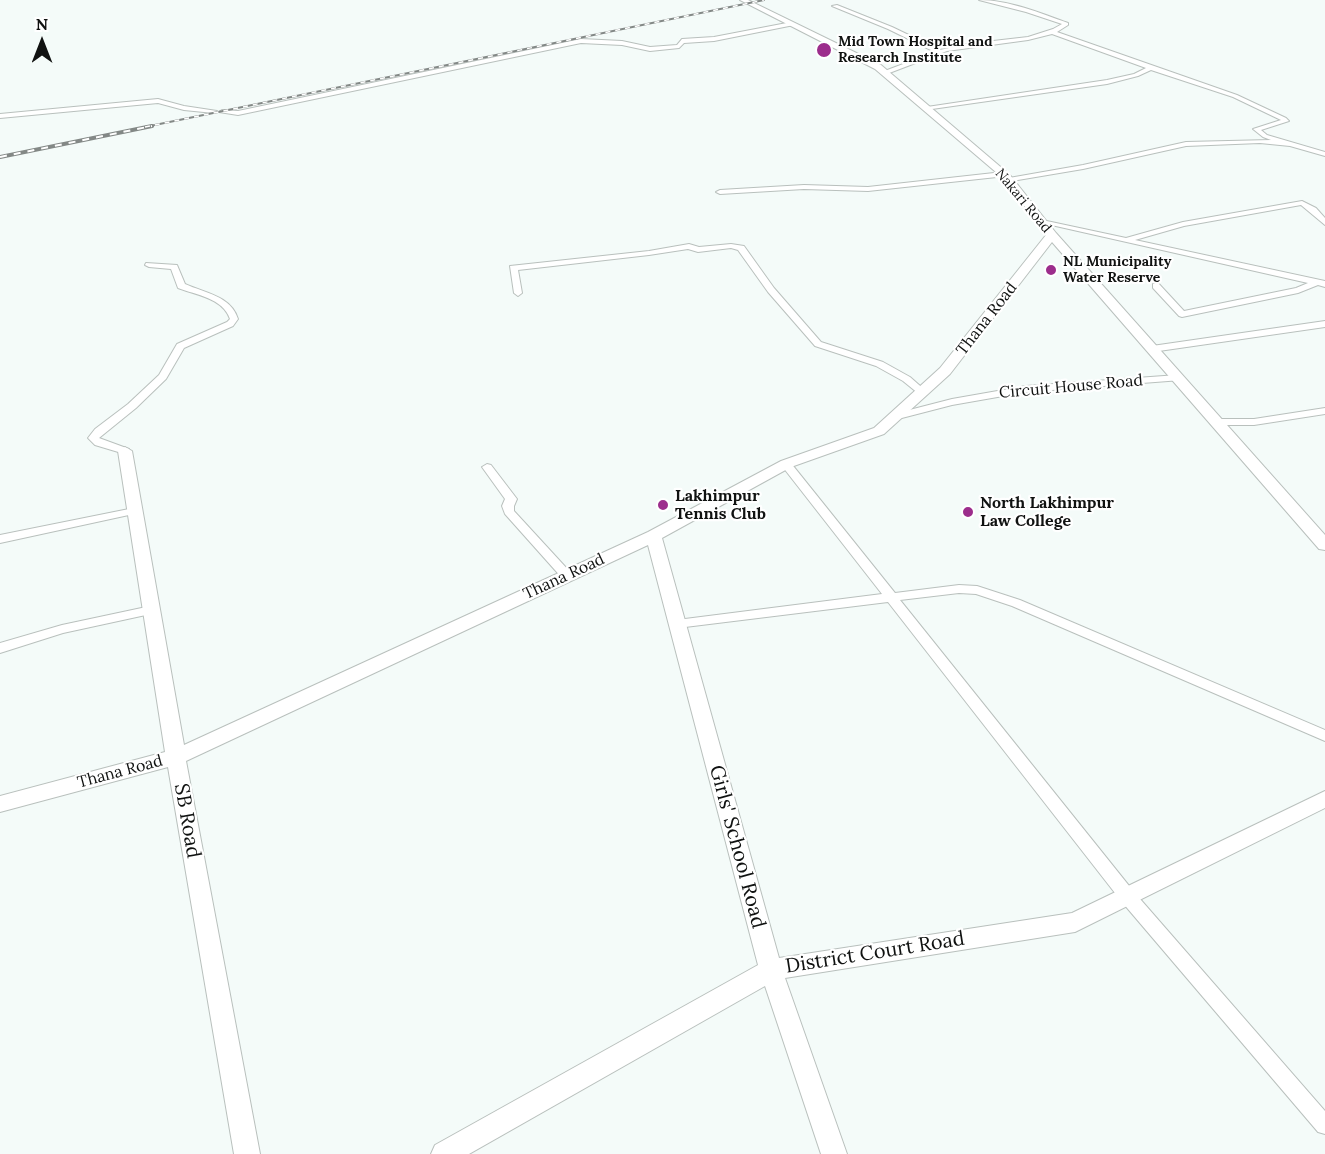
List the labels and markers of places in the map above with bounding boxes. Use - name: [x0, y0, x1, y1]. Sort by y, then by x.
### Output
- place label: Mid Town Hospital and Research Institute: [838, 34, 993, 66]
- marker: Mid Town Hospital and Research Institute: [815, 41, 833, 59]
- place label: NL Municipality Water Reserve: [1063, 254, 1171, 286]
- marker: NL Municipality Water Reserve: [1044, 263, 1058, 277]
- place label: Lakhimpur Tennis Club: [675, 486, 766, 524]
- place label: North Lakhimpur Law College: [980, 493, 1114, 531]
- marker: Lakhimpur Tennis Club: [656, 498, 670, 512]
- marker: North Lakhimpur Law College: [961, 505, 975, 519]

